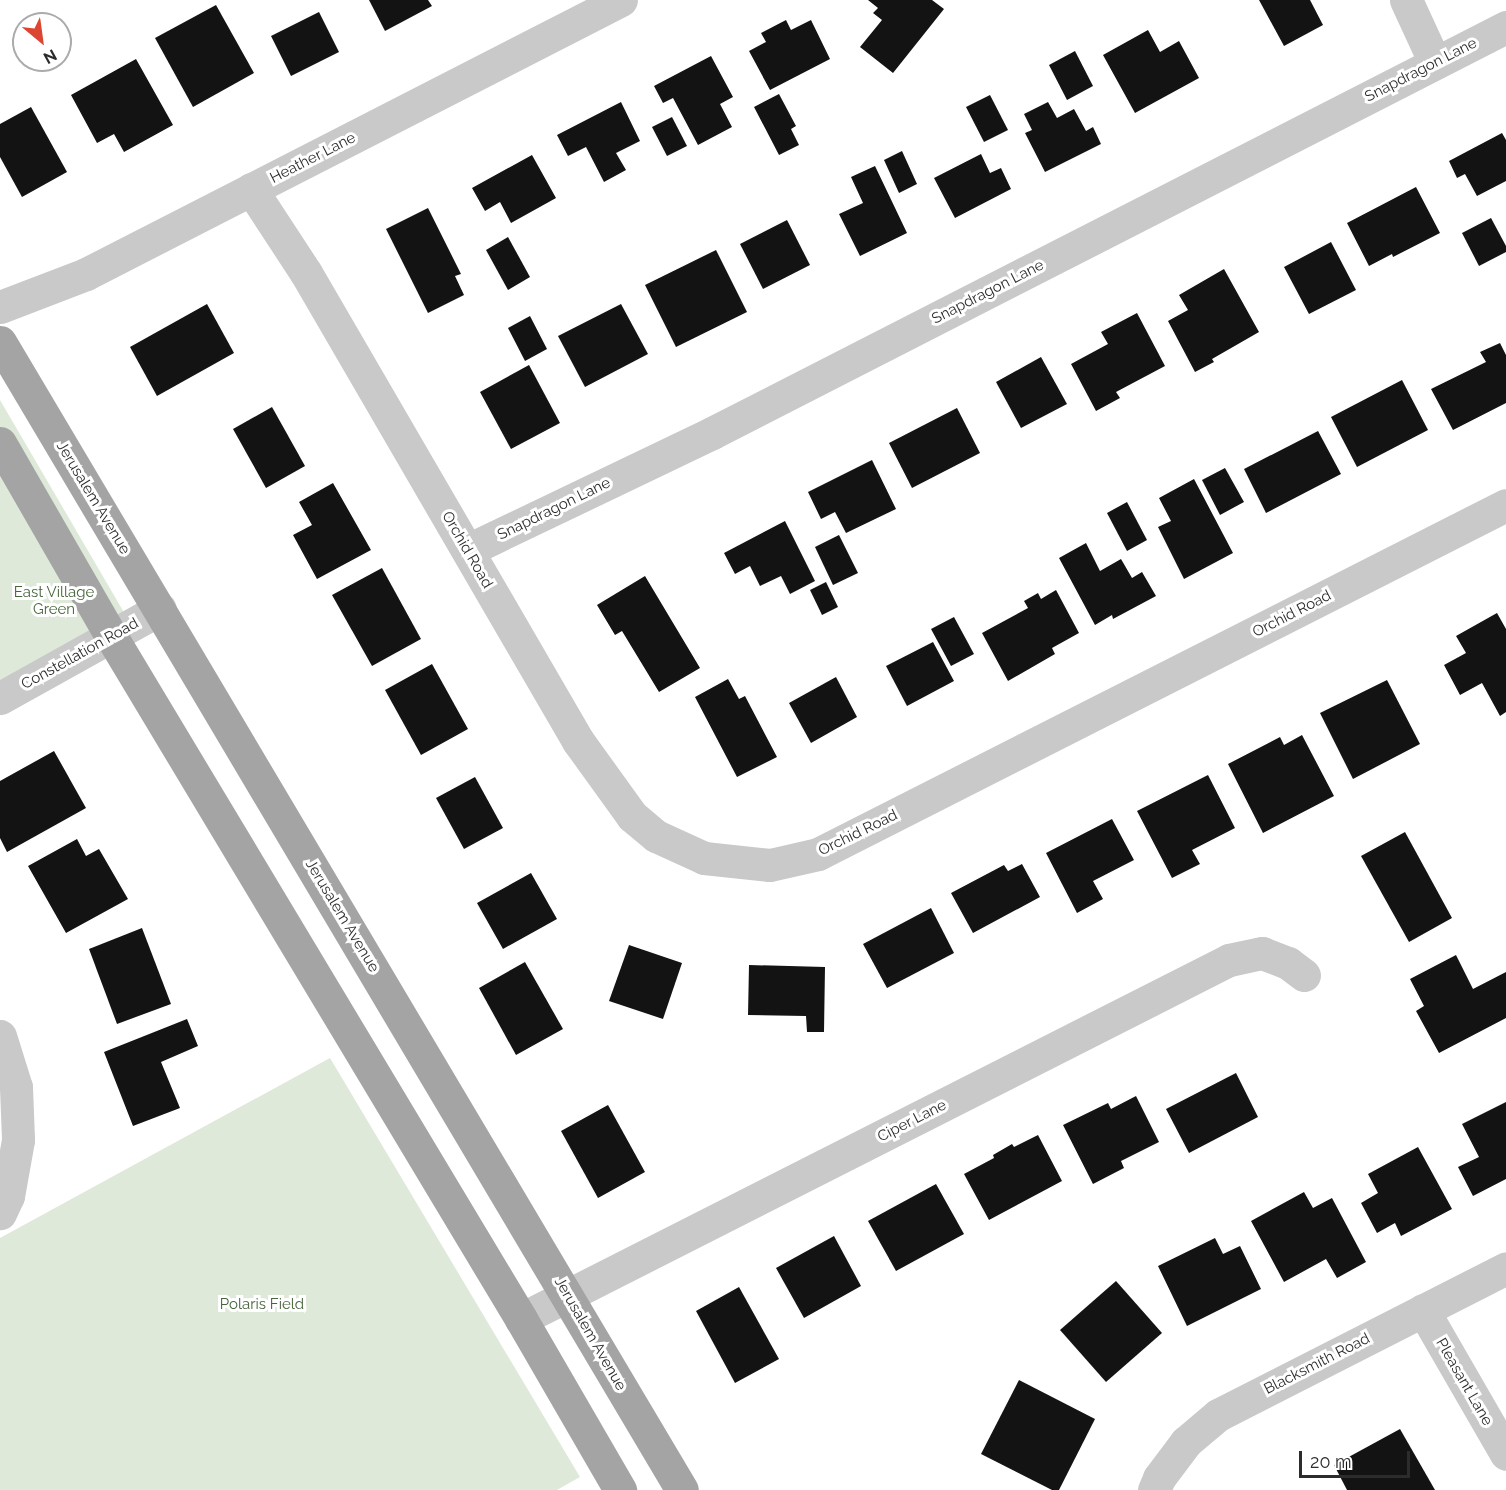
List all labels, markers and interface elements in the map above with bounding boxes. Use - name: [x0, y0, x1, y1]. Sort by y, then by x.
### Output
- north arrow: [12, 12, 72, 72]
- street label: Snapdragon Lane: [1362, 34, 1480, 106]
- text: N: [40, 45, 60, 68]
- street label: Heather Lane: [267, 129, 359, 187]
- street label: Snapdragon Lane: [929, 256, 1047, 328]
- street label: Jerusalem Avenue: [52, 438, 134, 558]
- street label: Snapdragon Lane: [495, 474, 613, 544]
- street label: Orchid Road: [438, 508, 496, 592]
- park label: East Village Green: [13, 583, 95, 618]
- street label: Orchid Road: [1250, 587, 1334, 641]
- street label: Constellation Road: [18, 614, 142, 694]
- street label: Orchid Road: [816, 806, 900, 860]
- street label: Jerusalem Avenue: [301, 856, 383, 976]
- street label: Ciper Lane: [874, 1096, 950, 1146]
- street label: Jerusalem Avenue: [550, 1274, 630, 1394]
- park label: Polaris Field: [220, 1296, 304, 1314]
- street label: Blacksmith Road: [1261, 1330, 1373, 1398]
- street label: Pleasant Lane: [1432, 1335, 1496, 1429]
- scale bar: [1302, 1439, 1413, 1477]
- text: 20 m: [1310, 1451, 1352, 1472]

